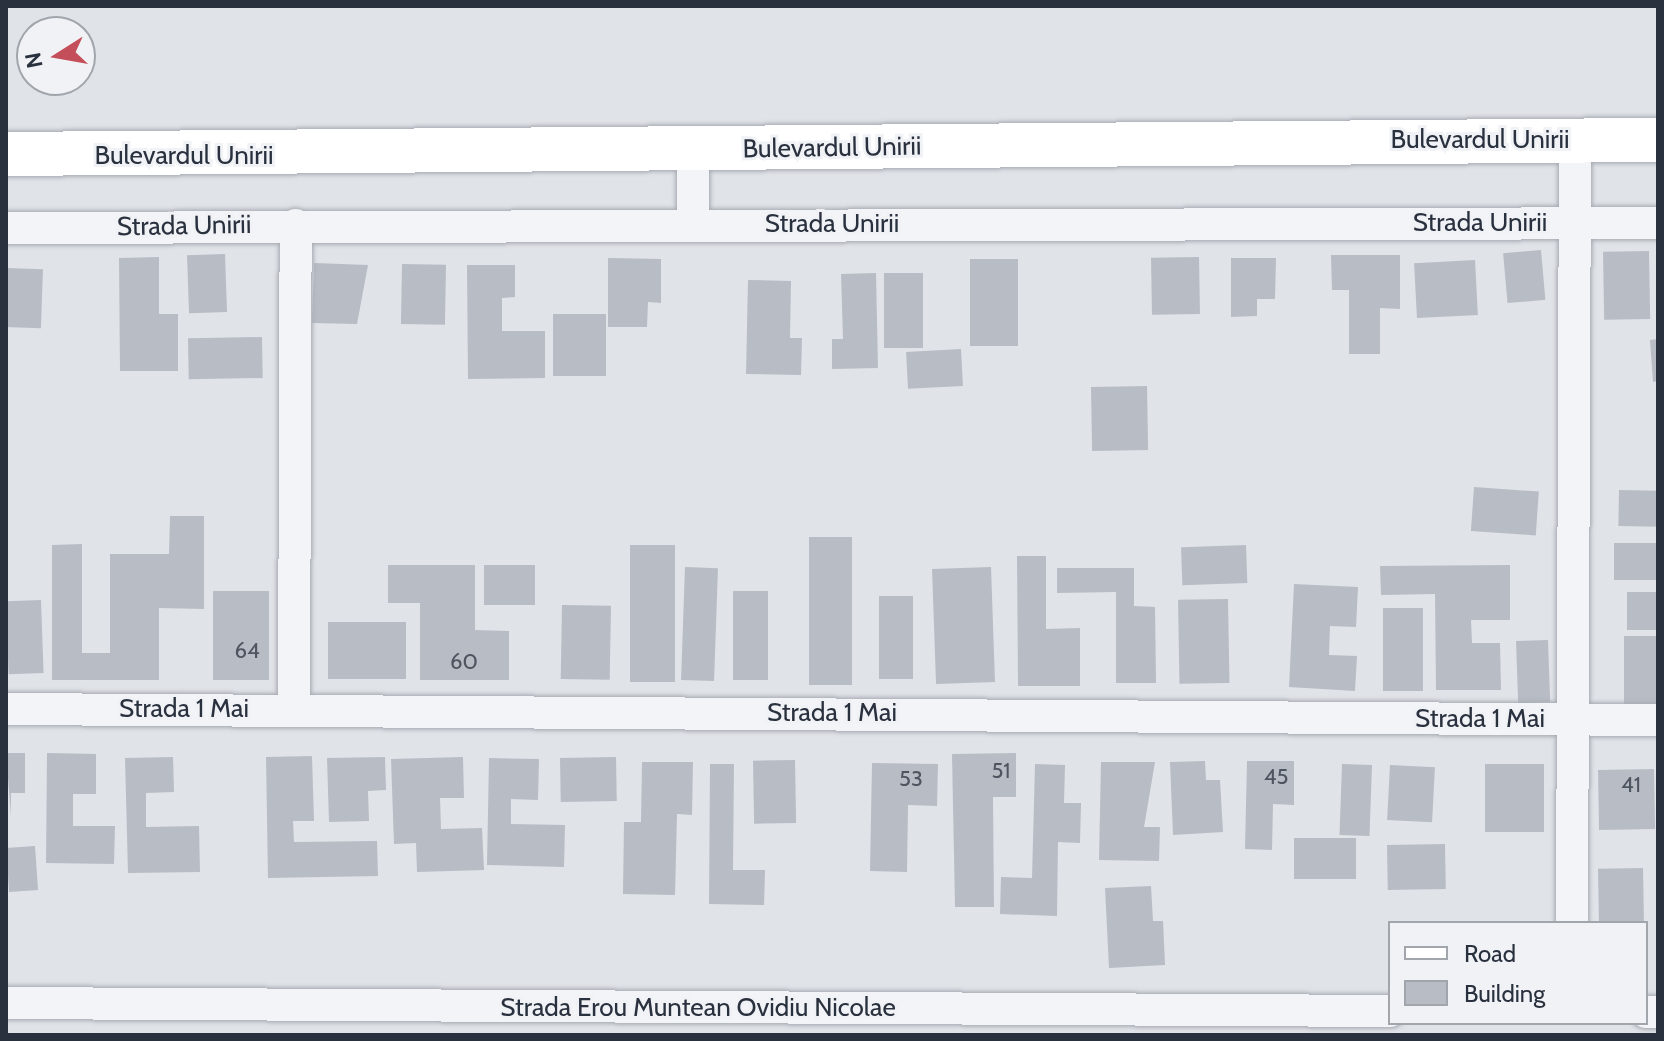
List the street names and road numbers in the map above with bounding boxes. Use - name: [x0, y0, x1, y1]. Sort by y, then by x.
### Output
- street label: Bulevardul Unirii: [1391, 124, 1569, 156]
- street label: Bulevardul Unirii: [742, 131, 922, 165]
- street label: Bulevardul Unirii: [95, 140, 273, 172]
- street label: Strada Unirii: [1413, 207, 1547, 239]
- street label: Strada Unirii: [765, 208, 899, 240]
- street label: Strada Unirii: [116, 209, 252, 243]
- street label: Strada 1 Mai: [119, 693, 249, 725]
- street label: Strada 1 Mai: [767, 697, 897, 729]
- street label: Strada 1 Mai: [1415, 703, 1545, 735]
- street label: Strada Erou Muntean Ovidiu Nicolae: [500, 992, 896, 1024]

